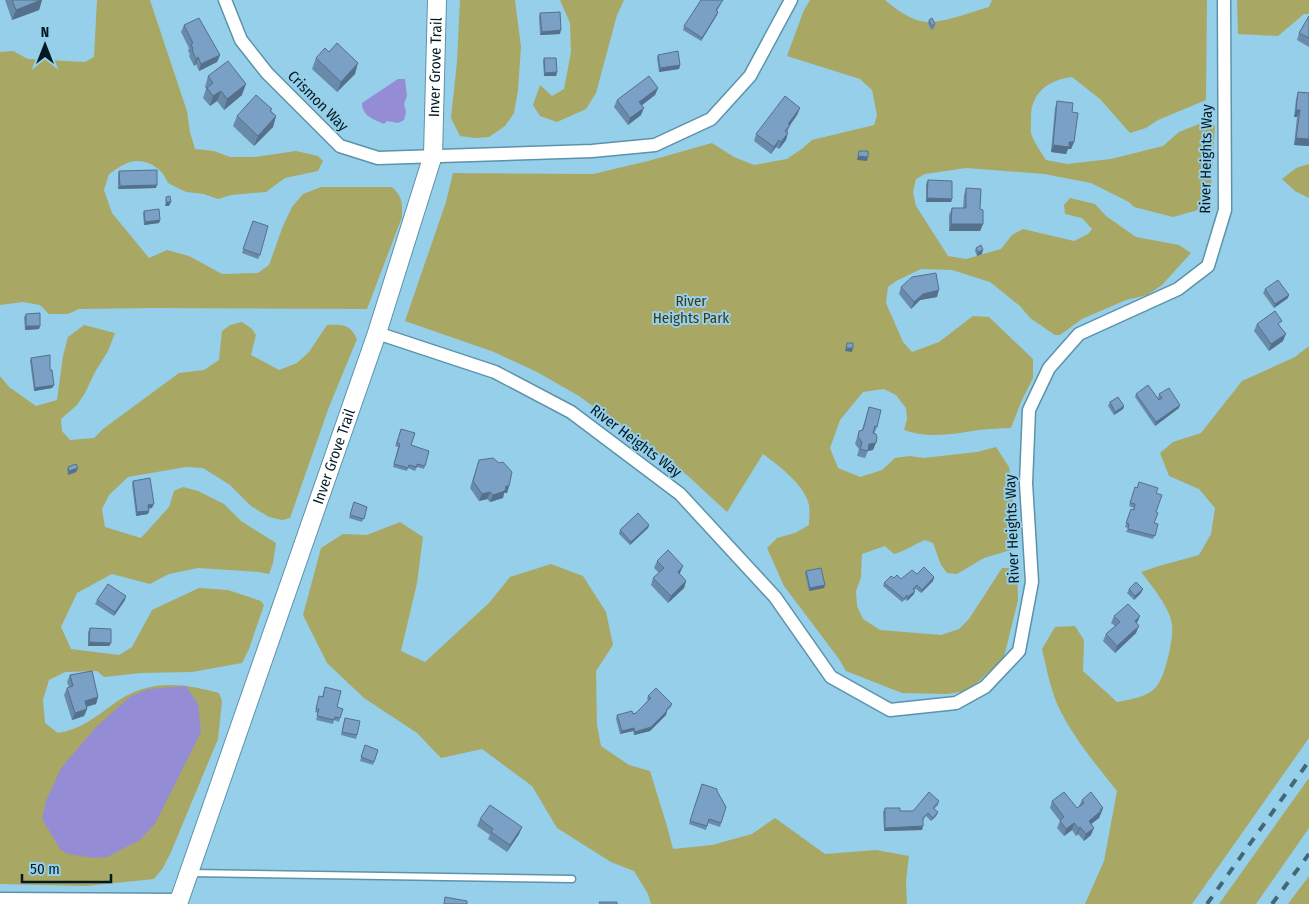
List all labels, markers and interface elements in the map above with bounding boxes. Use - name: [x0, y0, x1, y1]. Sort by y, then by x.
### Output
- street label: Inver Grove Trail: [425, 17, 446, 117]
- north arrow: [20, 20, 70, 70]
- text: N: [41, 24, 49, 41]
- street label: Crismon Way: [284, 67, 352, 135]
- street label: River Heights Way: [1196, 104, 1216, 214]
- park label: River Heights Park: [653, 292, 729, 327]
- street label: River Heights Way: [587, 401, 685, 481]
- street label: Inver Grove Trail: [309, 406, 359, 506]
- street label: River Heights Way: [1001, 474, 1023, 584]
- scale bar: [22, 852, 111, 884]
- text: 50 m: [30, 860, 60, 878]

